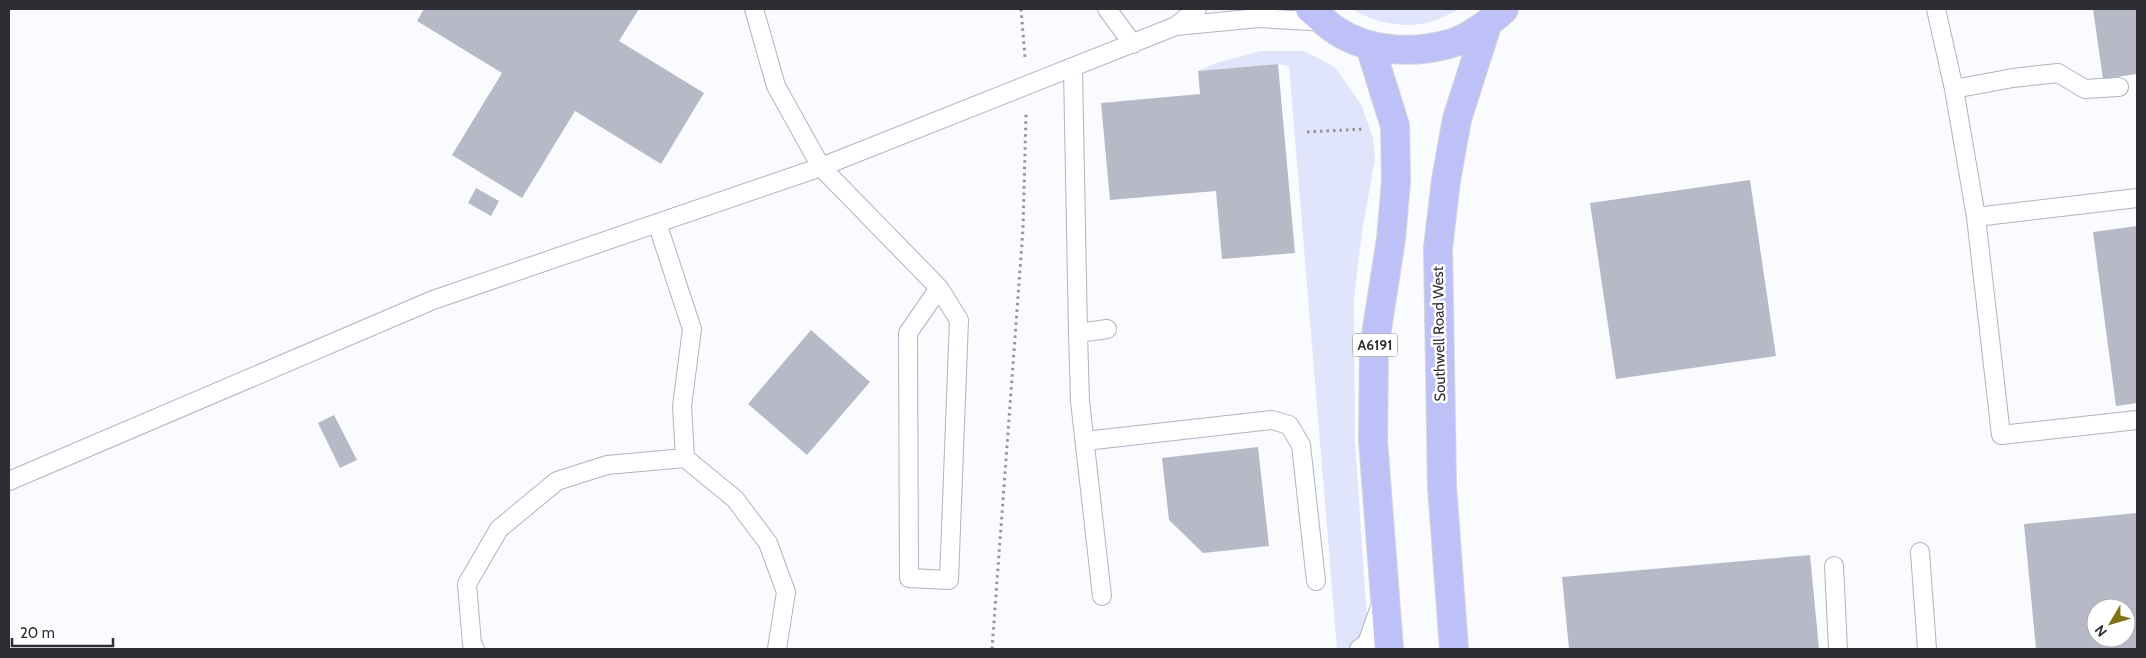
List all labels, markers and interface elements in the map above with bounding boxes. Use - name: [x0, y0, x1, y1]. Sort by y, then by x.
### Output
- street label: Southwell Road West: [1429, 266, 1449, 402]
- road number: A6191: [1352, 334, 1398, 356]
- north arrow: [2086, 598, 2136, 648]
- scale bar: [12, 616, 114, 648]
- text: N: [2091, 622, 2111, 640]
- text: 20 m: [20, 624, 55, 642]

